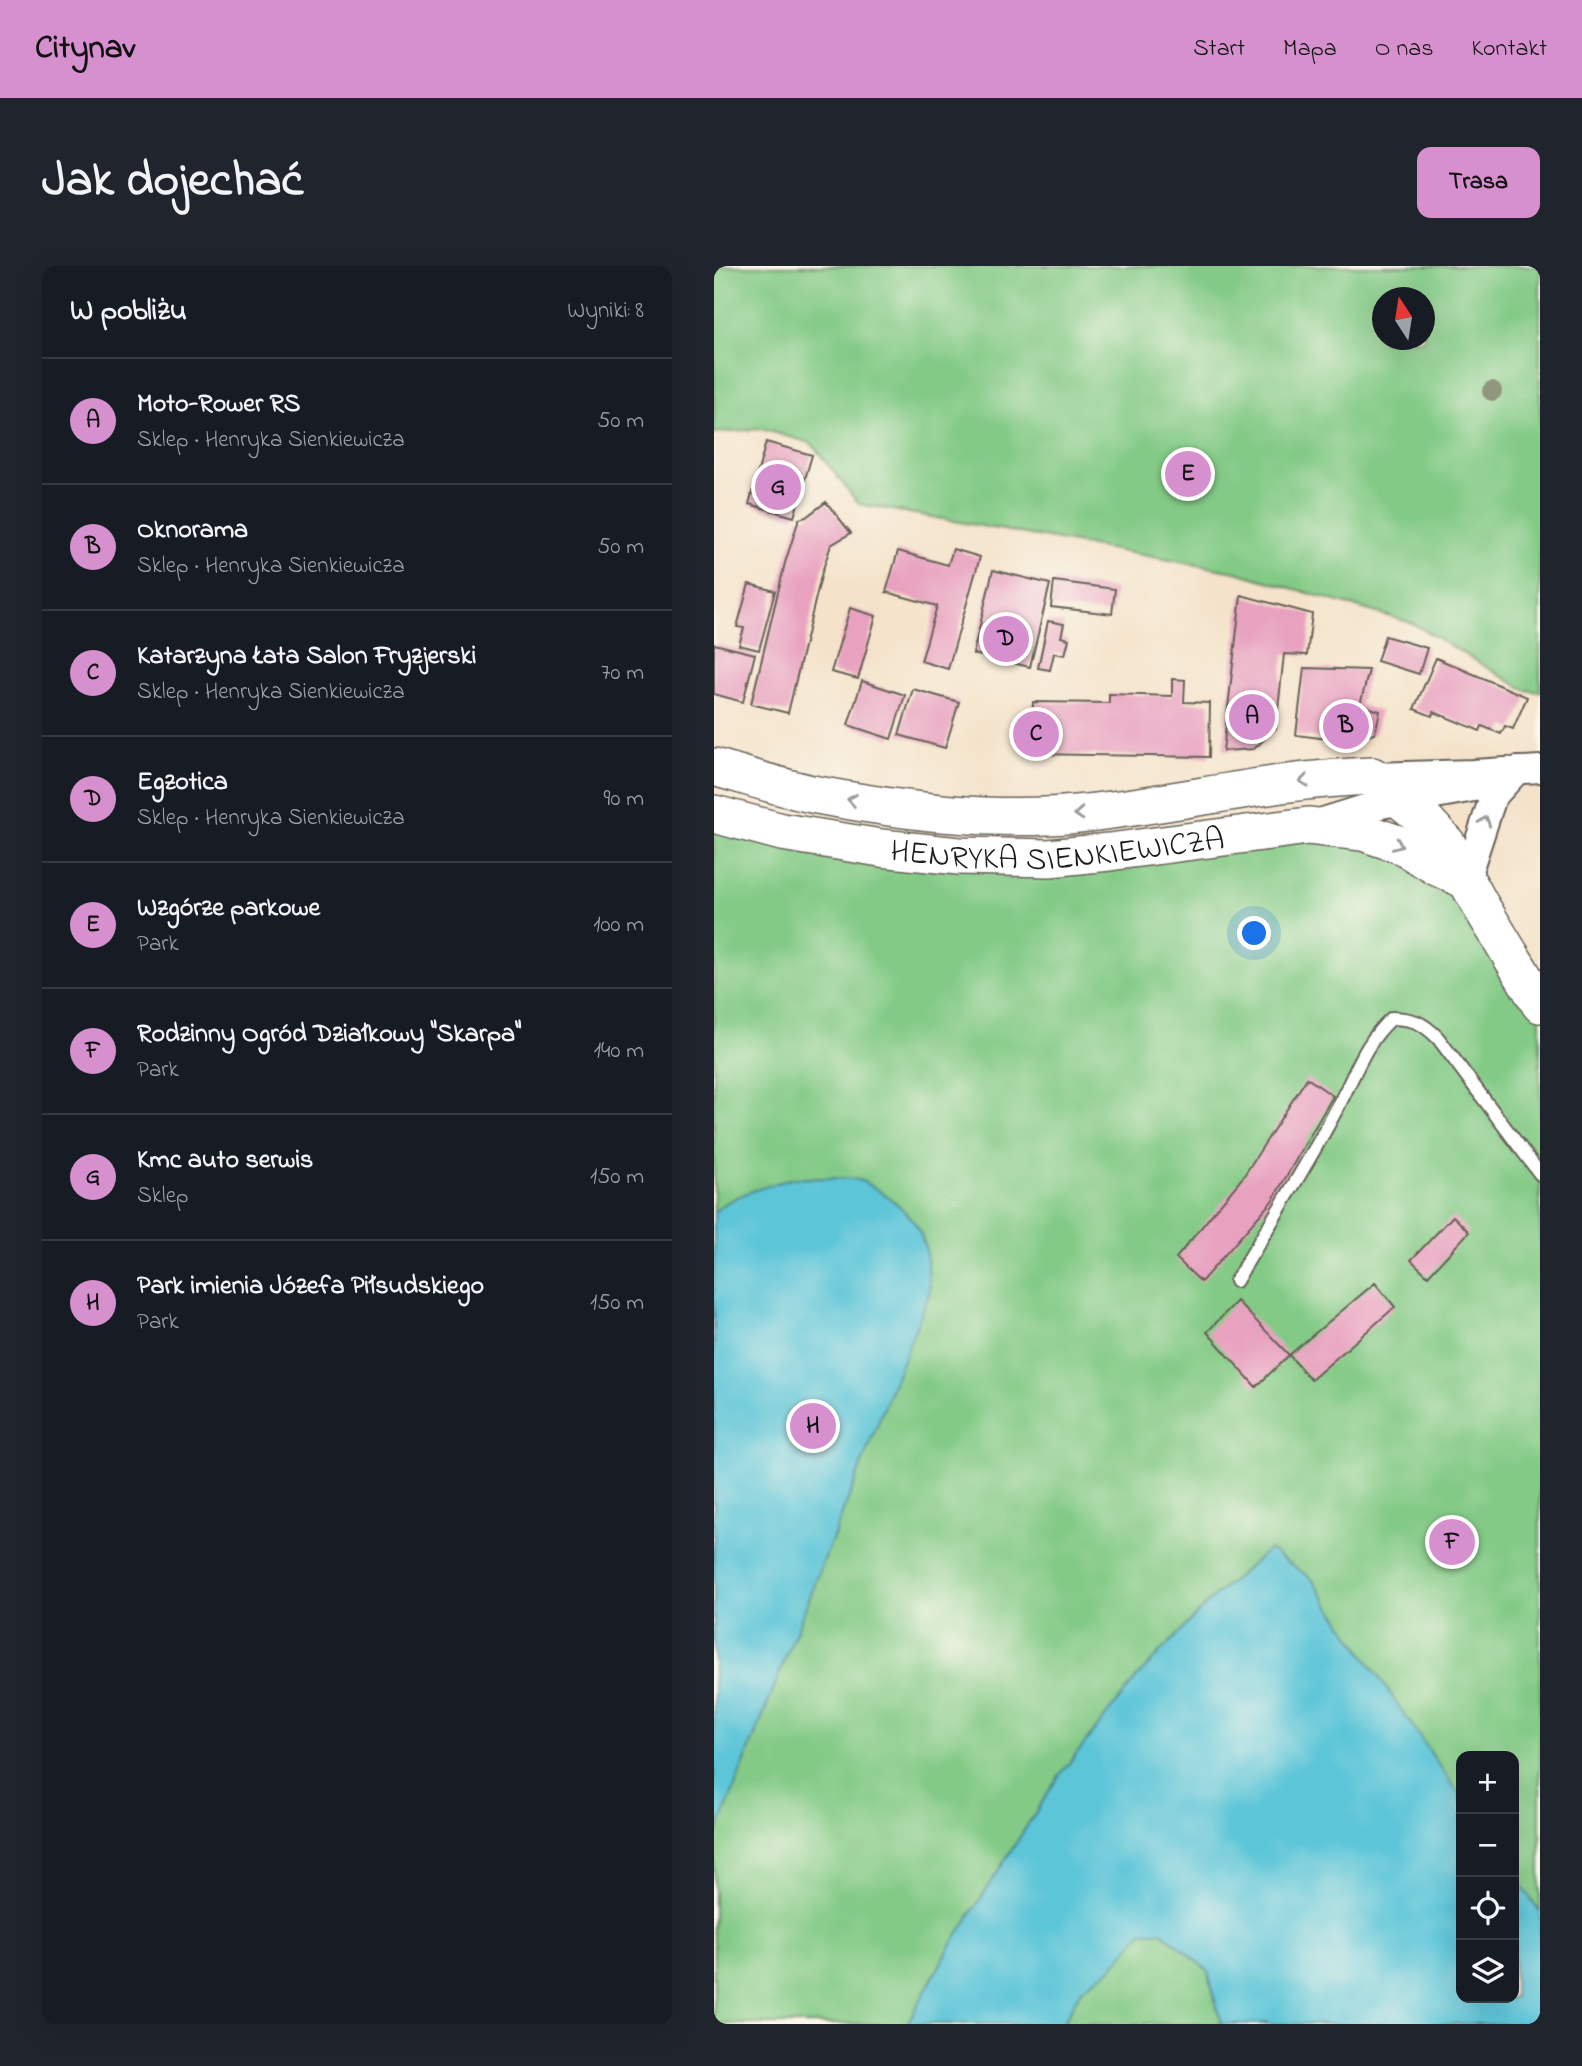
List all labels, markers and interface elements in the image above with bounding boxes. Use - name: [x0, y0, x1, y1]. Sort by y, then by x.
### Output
- text: Citynav: [35, 25, 135, 73]
- text: Start: [1193, 32, 1245, 67]
- text: Mapa: [1283, 32, 1337, 67]
- text: O nas: [1375, 32, 1433, 67]
- text: Kontakt: [1471, 32, 1547, 67]
- text: Jak dojechać: [42, 146, 303, 218]
- button: Trasa: [1417, 147, 1540, 218]
- north arrow: [1372, 287, 1435, 350]
- text: W pobliżu: [70, 290, 187, 334]
- text: Wyniki: 8: [567, 295, 644, 328]
- text: Moto-Rower RS: [137, 386, 301, 424]
- text: A: [86, 405, 100, 438]
- text: 50 m: [597, 405, 644, 438]
- text: Sklep · Henryka Sienkiewicza: [137, 424, 405, 457]
- pin: E: [1165, 448, 1211, 500]
- pin: G: [755, 461, 801, 513]
- text: Oknorama: [137, 512, 248, 550]
- text: B: [85, 531, 101, 564]
- text: 50 m: [597, 531, 644, 564]
- text: Sklep · Henryka Sienkiewicza: [137, 550, 405, 583]
- pin: D: [983, 613, 1029, 665]
- text: Katarzyna Łata Salon Fryzjerski: [137, 638, 476, 676]
- text: C: [87, 657, 99, 690]
- text: 70 m: [601, 657, 644, 690]
- text: Sklep · Henryka Sienkiewicza: [137, 676, 405, 709]
- pin: A: [1229, 691, 1275, 743]
- pin: B: [1323, 700, 1369, 752]
- pin: C: [1013, 708, 1059, 760]
- text: Egzotica: [137, 764, 228, 802]
- one-way arrow: [1298, 774, 1309, 789]
- text: D: [85, 783, 101, 816]
- text: 90 m: [604, 783, 644, 816]
- one-way arrow: [846, 793, 858, 808]
- text: Sklep · Henryka Sienkiewicza: [137, 802, 405, 835]
- one-way arrow: [1073, 806, 1084, 821]
- one-way arrow: [1477, 816, 1491, 828]
- street label: HENRYKA SIENKIEWICZA: [888, 817, 1227, 885]
- one-way arrow: [1391, 837, 1403, 851]
- text: Wzgórze parkowe: [137, 890, 320, 928]
- text: E: [86, 909, 100, 942]
- text: 100 m: [593, 909, 644, 942]
- your location: [1237, 916, 1271, 950]
- text: Park: [137, 928, 179, 961]
- text: Rodzinny Ogród Działkowy "Skarpa": [137, 1016, 521, 1054]
- text: F: [86, 1035, 100, 1068]
- text: 140 m: [594, 1035, 644, 1068]
- text: Park: [137, 1054, 179, 1087]
- text: Kmc auto serwis: [137, 1142, 313, 1180]
- text: G: [86, 1161, 100, 1194]
- text: 150 m: [590, 1161, 644, 1194]
- text: Sklep: [137, 1180, 189, 1213]
- text: Park imienia Józefa Piłsudskiego: [137, 1268, 484, 1306]
- text: H: [86, 1287, 100, 1320]
- text: 150 m: [590, 1287, 644, 1320]
- text: Park: [137, 1306, 179, 1339]
- pin: H: [790, 1400, 836, 1452]
- pin: F: [1429, 1516, 1475, 1568]
- map controls: [1456, 1751, 1519, 2003]
- button: +: [1456, 1751, 1519, 1814]
- button: −: [1456, 1814, 1519, 1877]
- button: locate: [1456, 1877, 1519, 1940]
- button: layers: [1456, 1940, 1519, 2003]

